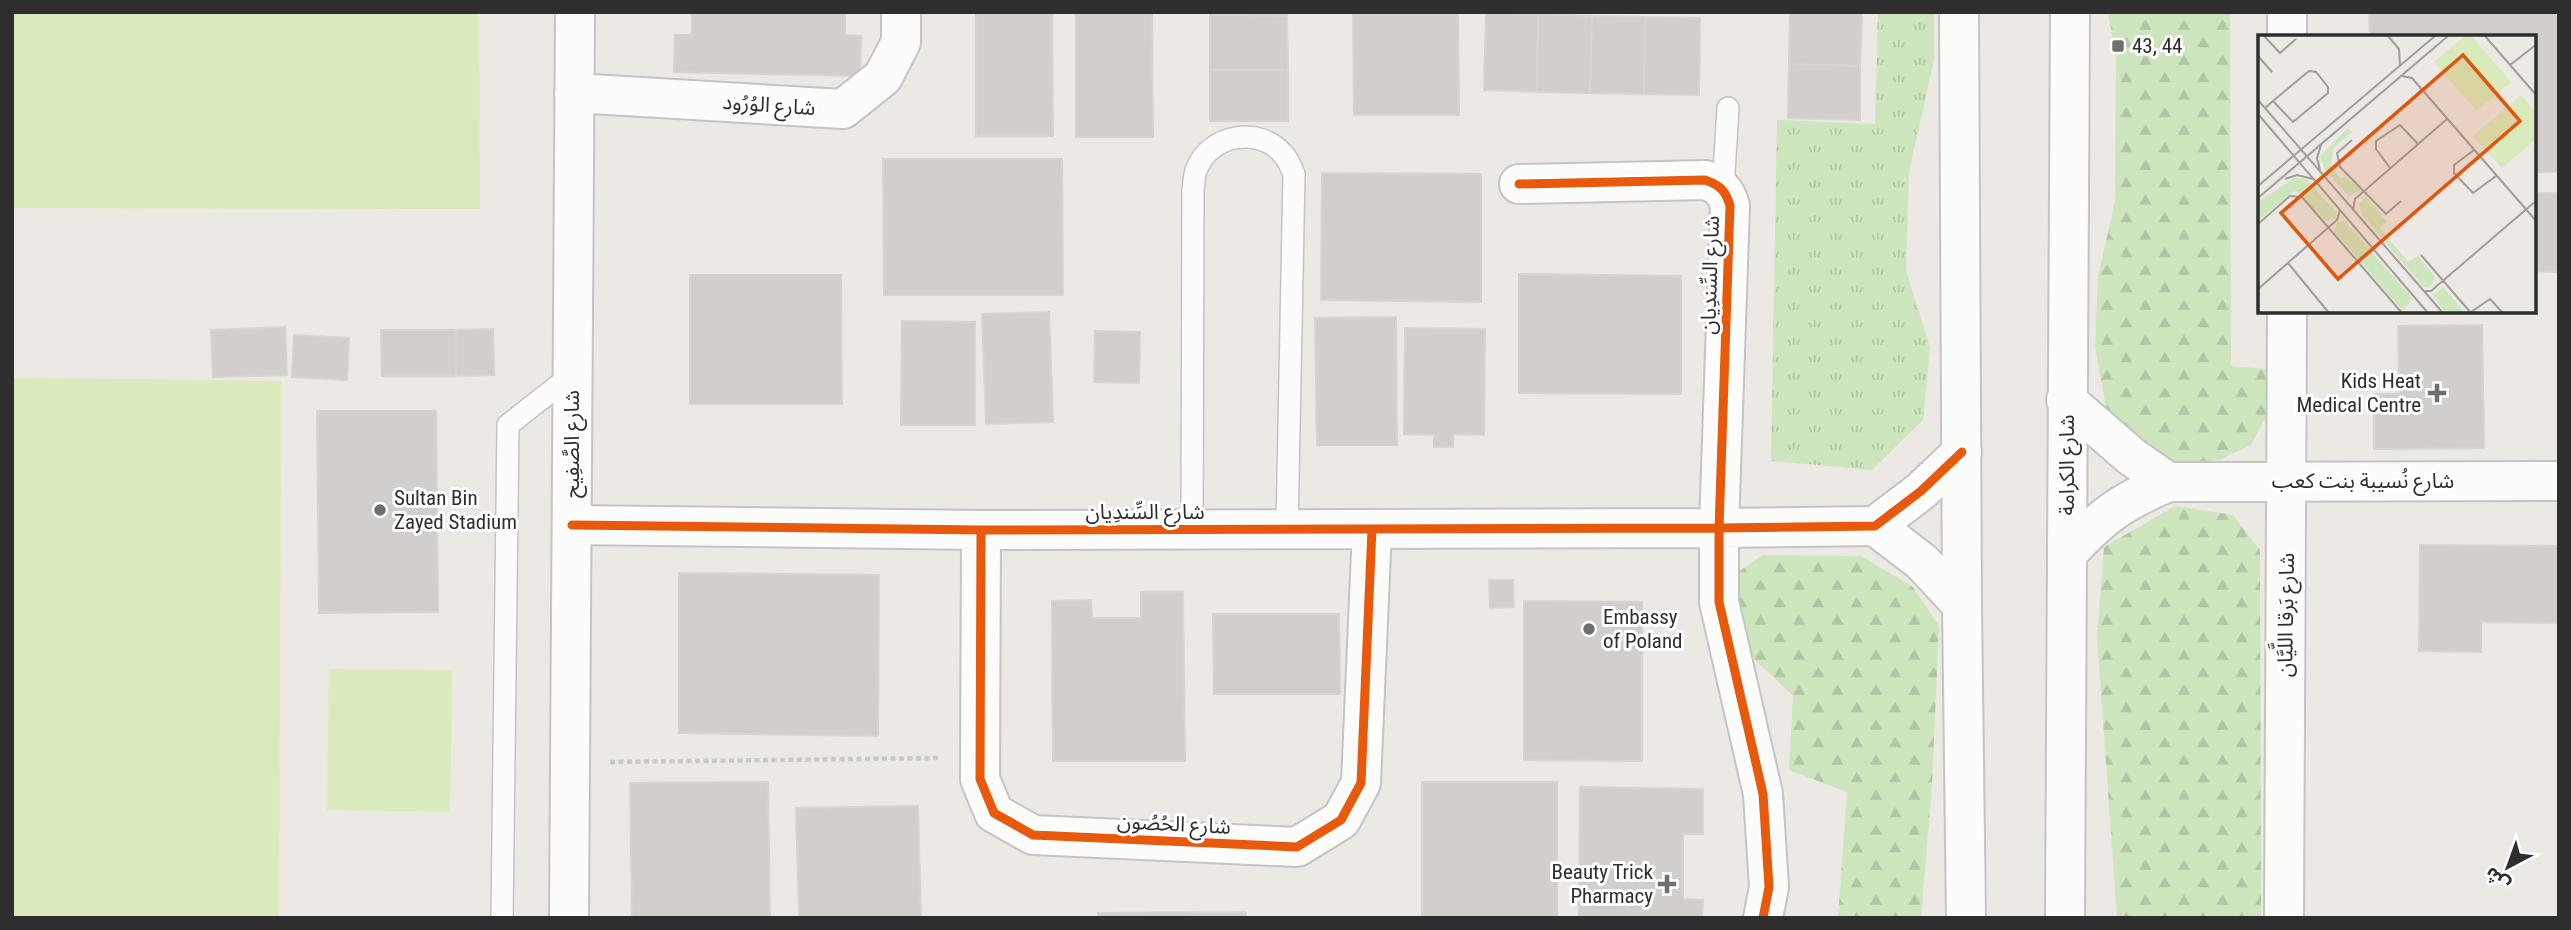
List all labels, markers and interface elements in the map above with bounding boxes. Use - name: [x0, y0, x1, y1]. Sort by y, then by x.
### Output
- place label: 43, 44: [2132, 34, 2182, 58]
- inset map: [2258, 35, 2536, 313]
- marker: 43, 44: [2110, 38, 2126, 54]
- street label: شارع الوُرُود: [721, 90, 816, 123]
- street label: شارع السِّندِيان: [1696, 215, 1727, 335]
- place label: Kids Heat Medical Centre: [2296, 369, 2421, 417]
- marker: Kids Heat Medical Centre: [2427, 383, 2447, 403]
- street label: شارع الصَّفِيح: [560, 390, 587, 498]
- street label: شارع الكرامة: [2055, 415, 2082, 515]
- street label: شارع نُسيبة بنت كعب: [2272, 468, 2454, 496]
- place label: Sultan Bin Zayed Stadium: [394, 486, 517, 534]
- street label: شارع السِّندِيان: [1085, 500, 1205, 527]
- marker: Sultan Bin Zayed Stadium: [372, 502, 388, 518]
- street label: شارع بَرقا اللَّيَّان: [2266, 552, 2302, 678]
- place label: Embassy of Poland: [1603, 605, 1683, 653]
- marker: Embassy of Poland: [1581, 621, 1597, 637]
- street label: شارع الحُصُون: [1116, 809, 1231, 842]
- north arrow: [2473, 832, 2543, 902]
- place label: Beauty Trick Pharmacy: [1552, 860, 1654, 908]
- text: ش: [2480, 862, 2515, 897]
- marker: Beauty Trick Pharmacy: [1659, 876, 1675, 892]

